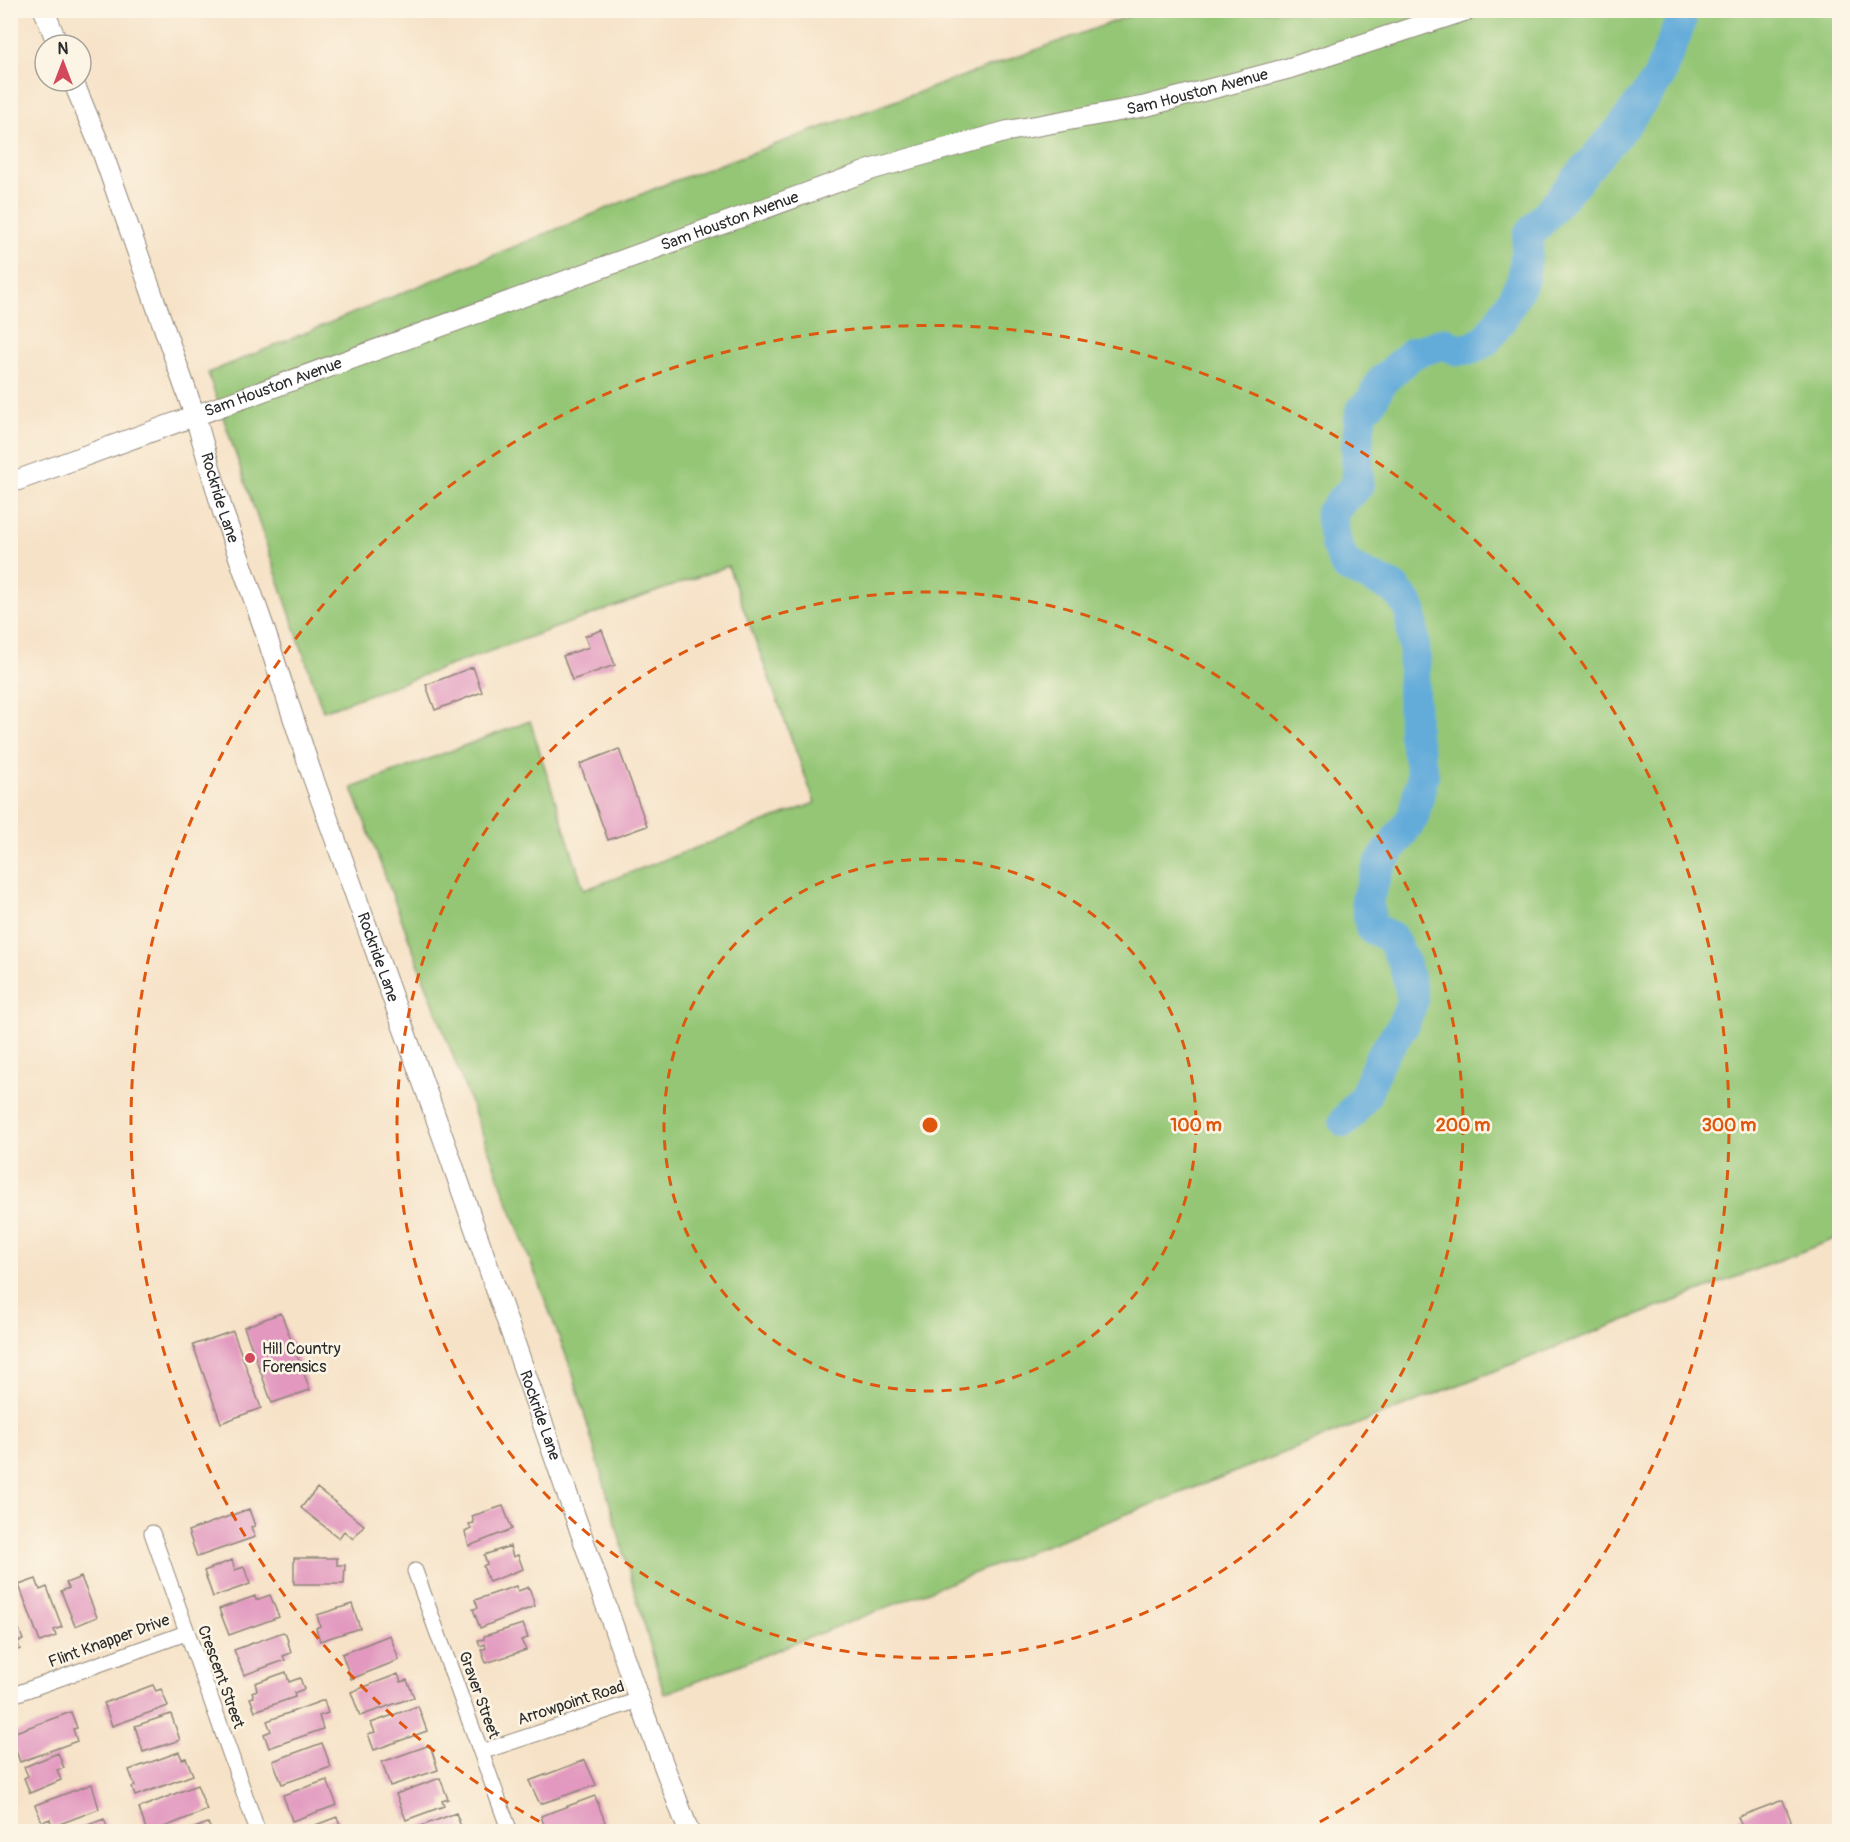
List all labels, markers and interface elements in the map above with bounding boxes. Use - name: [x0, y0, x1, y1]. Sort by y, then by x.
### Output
- north arrow: [33, 33, 93, 93]
- text: N: [58, 39, 69, 59]
- street label: Sam Houston Avenue: [1125, 64, 1270, 119]
- street label: Sam Houston Avenue: [658, 187, 802, 255]
- street label: Sam Houston Avenue: [202, 353, 345, 421]
- street label: Rockride Lane: [196, 450, 243, 546]
- street label: Rockride Lane: [353, 910, 403, 1005]
- text: 100 m: [1170, 1114, 1222, 1137]
- text: 200 m: [1436, 1114, 1490, 1137]
- text: 300 m: [1702, 1114, 1756, 1137]
- centre of rings: [920, 1115, 940, 1135]
- place label: Hill Country Forensics: [262, 1339, 341, 1377]
- marker: Hill Country Forensics: [243, 1351, 257, 1365]
- street label: Rockride Lane: [515, 1368, 565, 1463]
- street label: Flint Knapper Drive: [46, 1610, 172, 1672]
- street label: Crescent Street: [193, 1623, 249, 1732]
- street label: Graver Street: [454, 1649, 504, 1742]
- street label: Arrowpoint Road: [515, 1676, 627, 1730]

